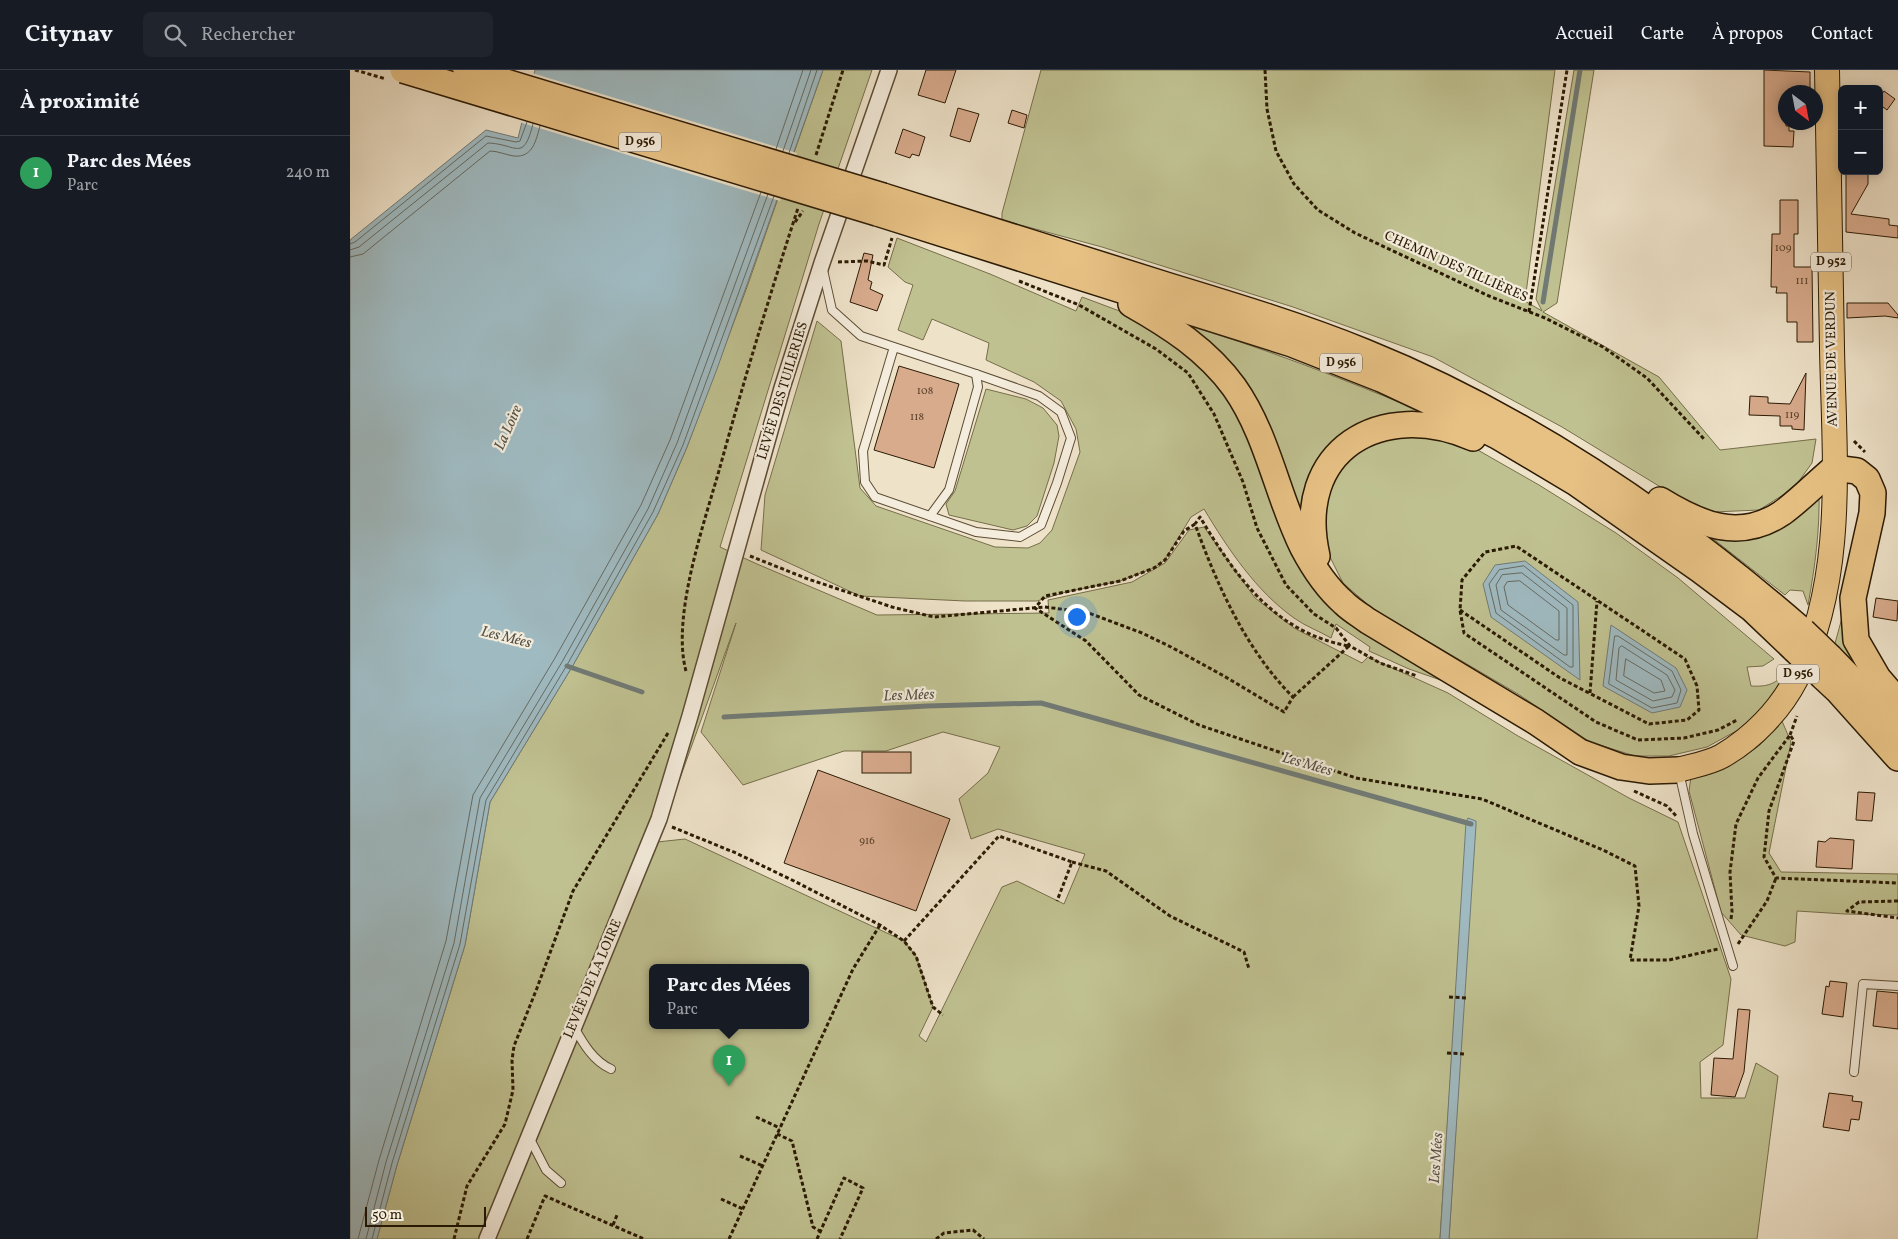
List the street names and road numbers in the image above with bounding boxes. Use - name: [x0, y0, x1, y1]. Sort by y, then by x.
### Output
- road number: D 956: [619, 132, 661, 152]
- street label: CHEMIN DES TILLIÈRES: [1381, 226, 1531, 307]
- road number: D 952: [1811, 252, 1851, 272]
- street label: AVENUE DE VERDUN: [1821, 291, 1843, 427]
- street label: LEVÉE DES TUILERIES: [753, 320, 813, 462]
- road number: D 956: [1320, 354, 1362, 372]
- road number: D 956: [1777, 664, 1819, 684]
- street label: LEVÉE DE LA LOIRE: [559, 916, 627, 1042]

